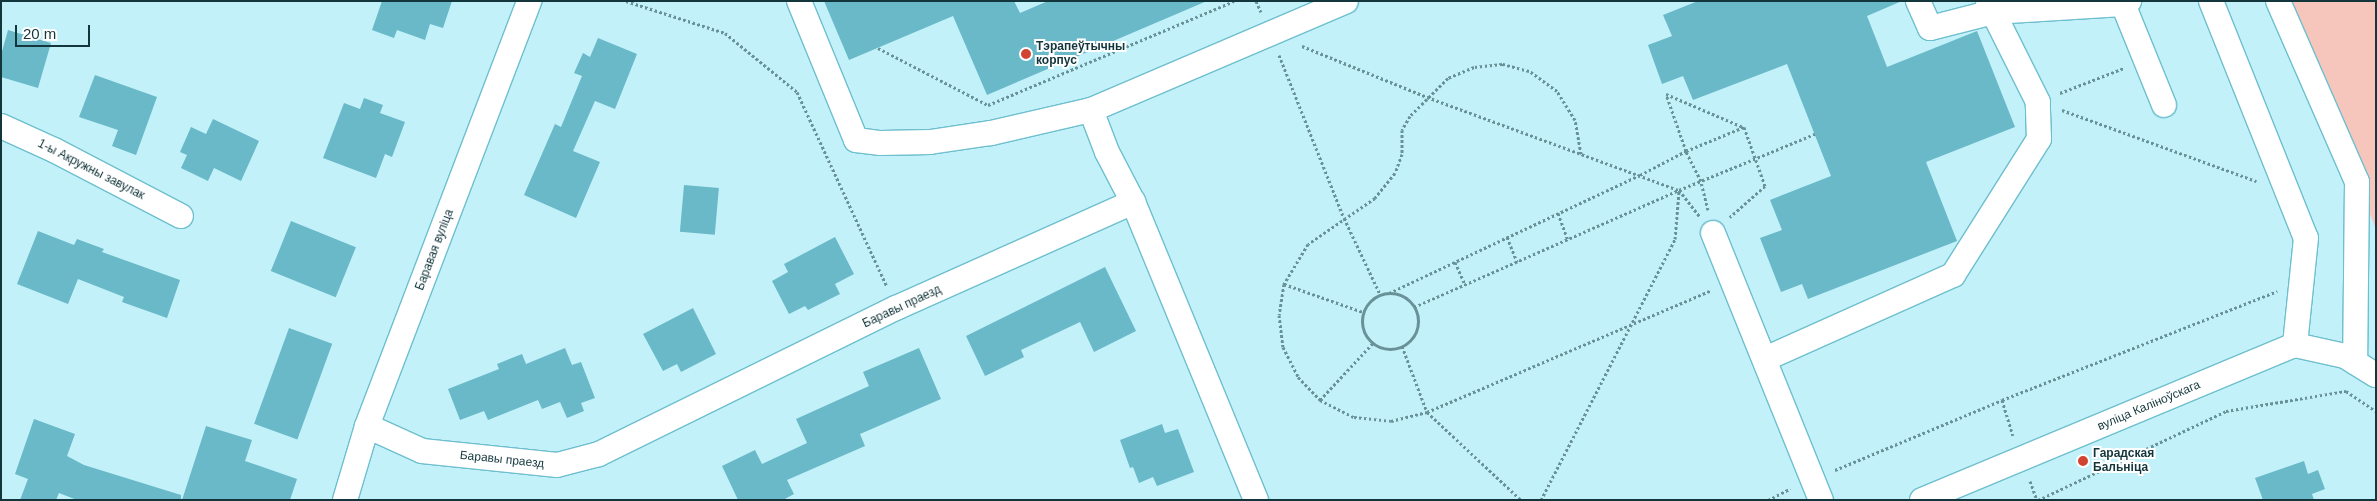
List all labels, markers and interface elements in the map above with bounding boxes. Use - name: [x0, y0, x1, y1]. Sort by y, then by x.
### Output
- scale bar: [18, 15, 92, 47]
- text: 20 m: [23, 25, 56, 42]
- place label: Тэрапеўтычны корпус: [1036, 40, 1125, 68]
- marker: Тэрапеўтычны корпус: [1020, 48, 1032, 60]
- street label: 1-ы Акружны завулак: [35, 137, 147, 203]
- street label: Баравая вуліца: [413, 207, 457, 293]
- street label: Баравы праезд: [861, 283, 943, 331]
- street label: вуліца Каліноўскага: [2096, 378, 2202, 434]
- place label: Гарадская Бальніца: [2093, 447, 2154, 475]
- street label: Баравы праезд: [459, 448, 545, 472]
- marker: Гарадская Бальніца: [2077, 455, 2089, 467]

